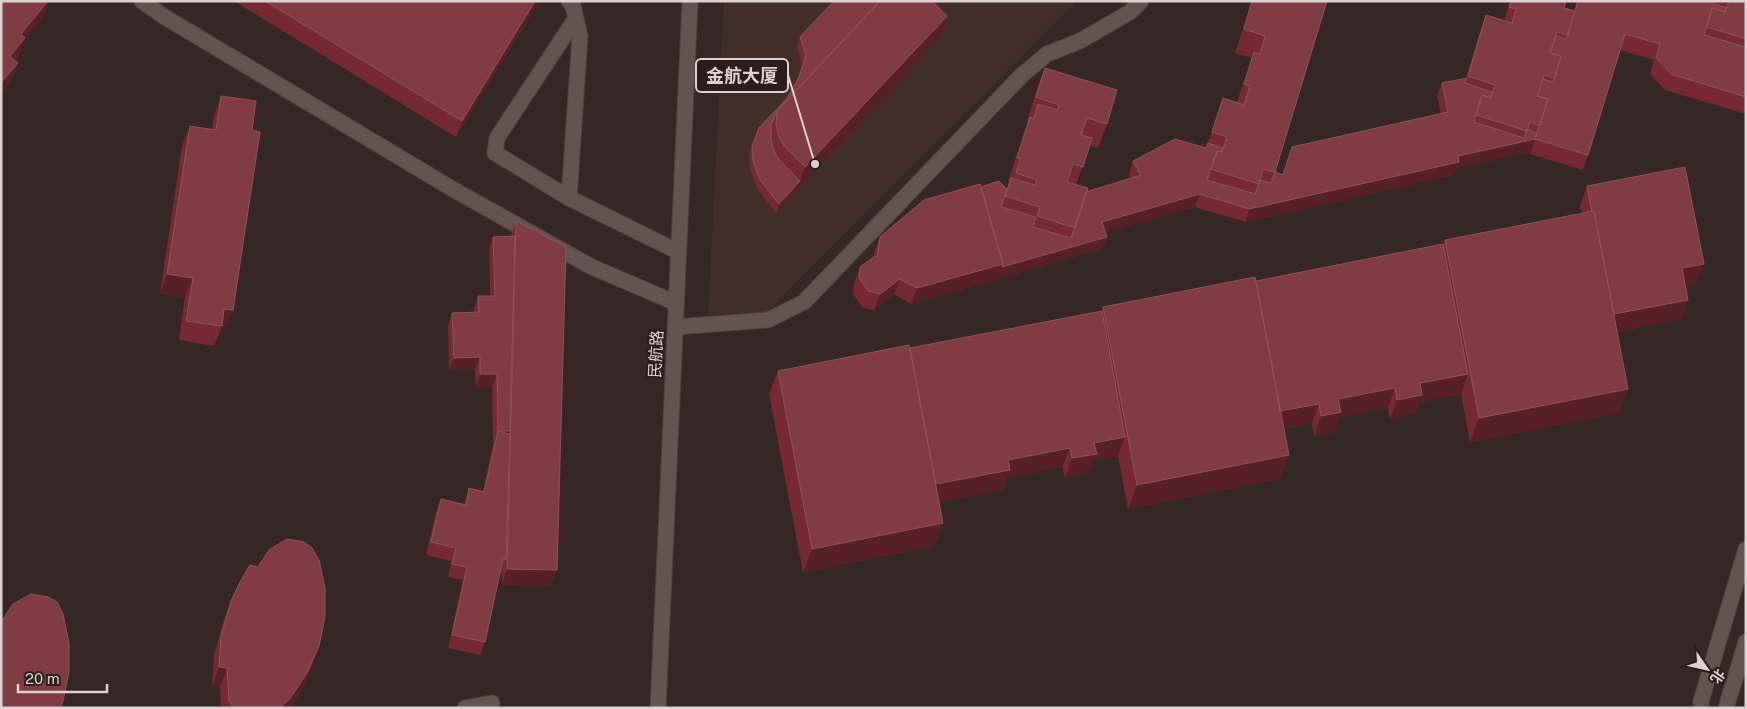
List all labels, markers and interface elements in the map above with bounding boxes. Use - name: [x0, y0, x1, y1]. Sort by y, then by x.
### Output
- callout: 金航大厦: [696, 59, 788, 92]
- text: 金航大厦: [706, 65, 778, 86]
- street label: 民航路: [645, 330, 667, 378]
- north arrow: [1682, 644, 1732, 694]
- scale bar: [18, 662, 106, 694]
- text: 北: [1707, 666, 1728, 687]
- text: 20 m: [25, 670, 60, 687]

